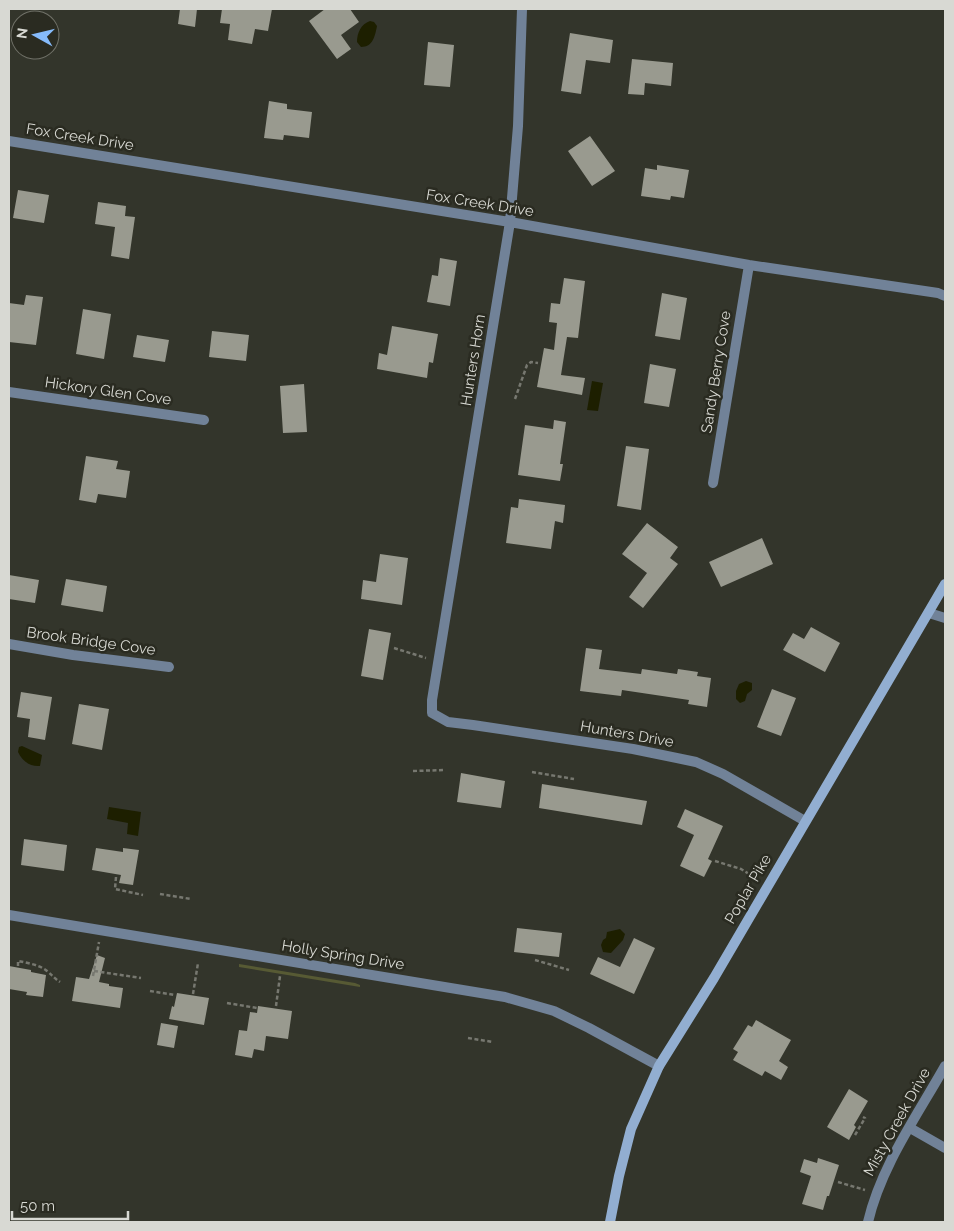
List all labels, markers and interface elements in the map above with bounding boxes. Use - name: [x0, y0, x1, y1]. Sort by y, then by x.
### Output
- north arrow: [10, 10, 60, 60]
- text: N: [13, 27, 31, 40]
- street label: Fox Creek Drive: [25, 120, 135, 154]
- street label: Fox Creek Drive: [425, 186, 535, 220]
- street label: Sandy Berry Cove: [697, 310, 735, 434]
- street label: Hunters Horn: [457, 313, 489, 407]
- street label: Hickory Glen Cove: [44, 373, 173, 409]
- street label: Brook Bridge Cove: [25, 623, 157, 659]
- street label: Hunters Drive: [579, 717, 675, 751]
- street label: Poplar Pike: [721, 851, 775, 927]
- street label: Holly Spring Drive: [280, 936, 406, 974]
- street label: Misty Creek Drive: [860, 1065, 934, 1179]
- scale bar: [12, 1188, 129, 1220]
- text: 50 m: [20, 1197, 55, 1215]

